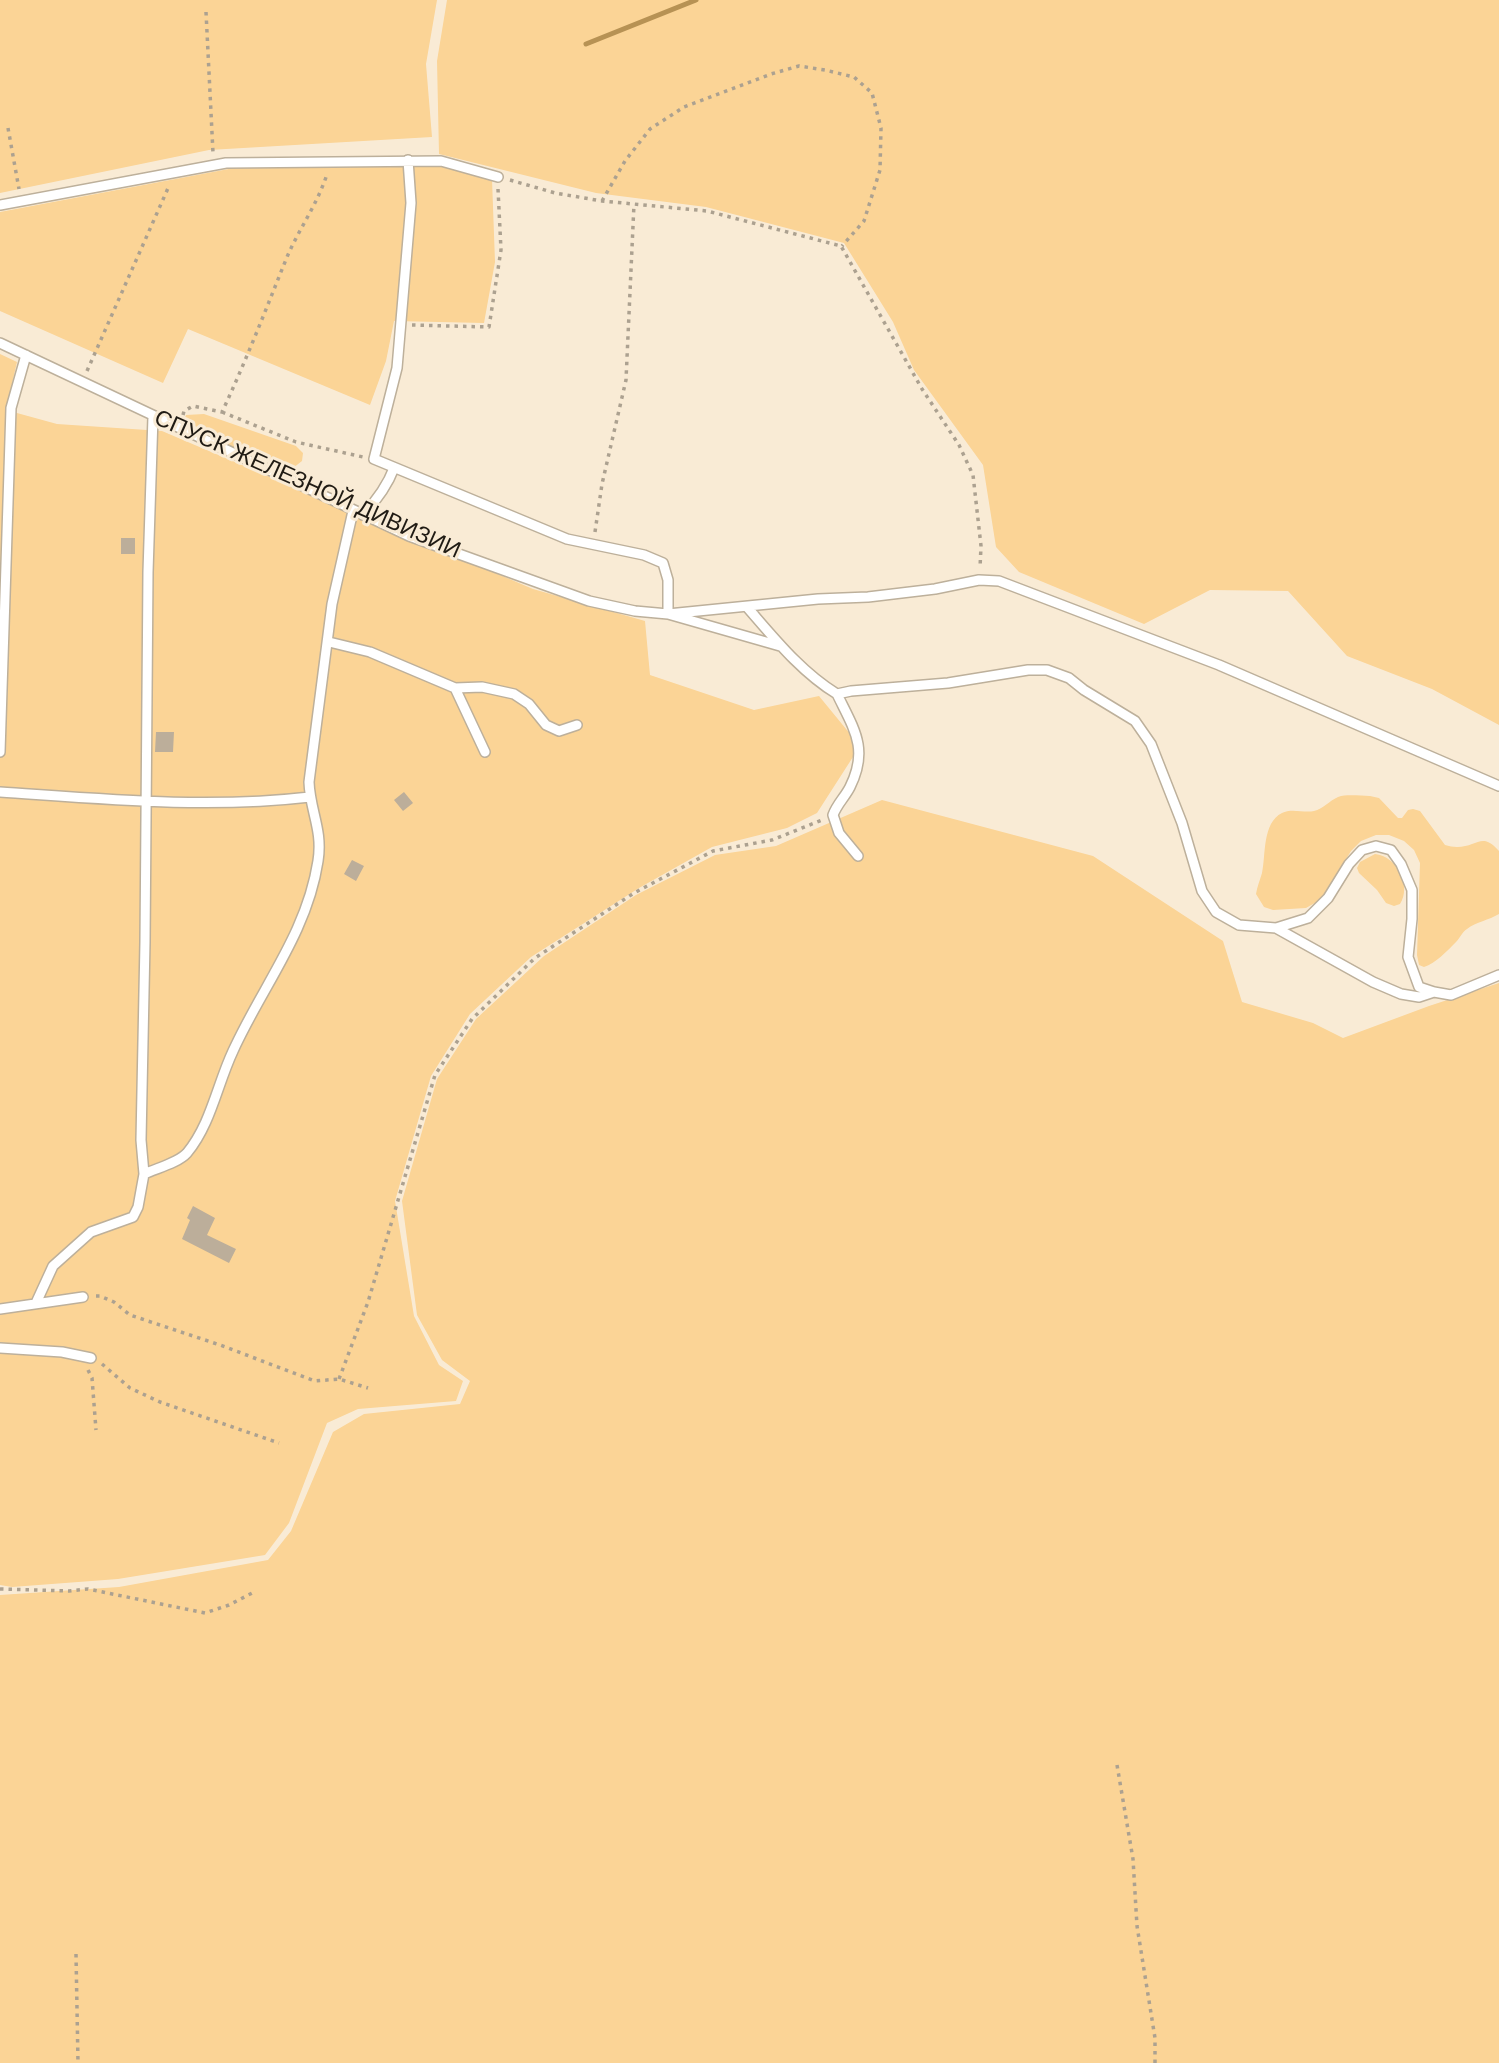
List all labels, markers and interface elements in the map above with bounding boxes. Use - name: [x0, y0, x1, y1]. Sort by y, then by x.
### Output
- street label: СПУСК ЖЕЛЕЗНОЙ ДИВИЗИИ: [150, 405, 464, 565]

